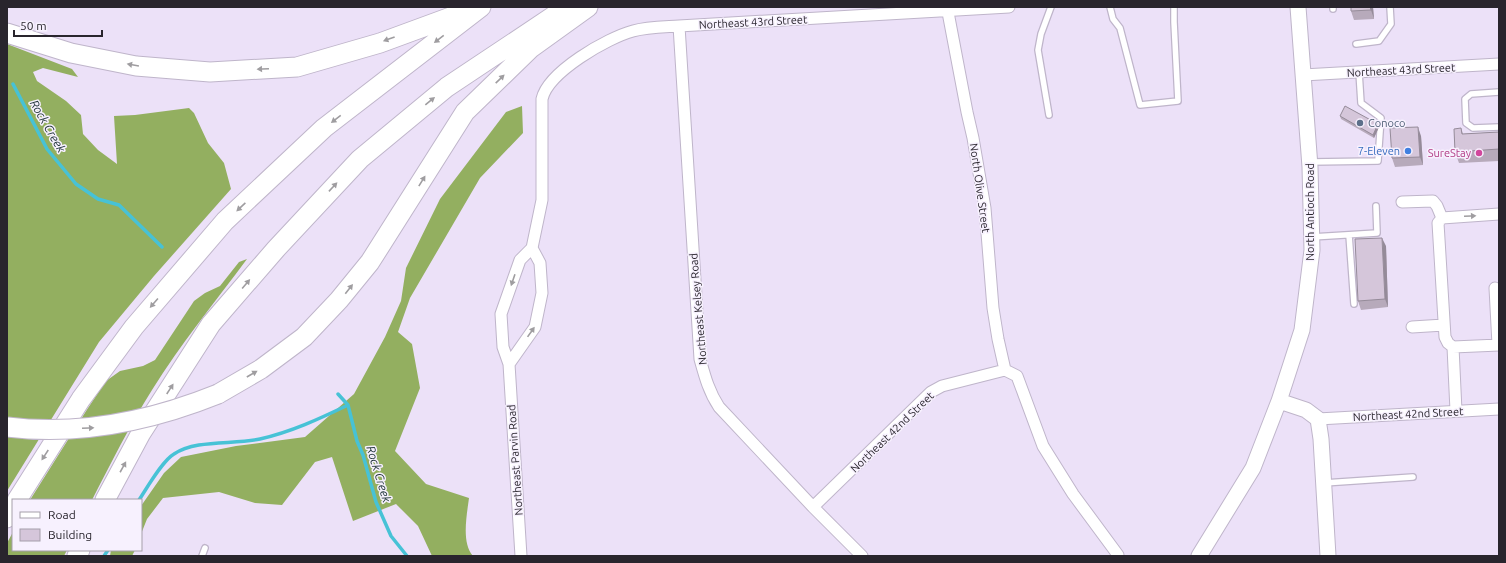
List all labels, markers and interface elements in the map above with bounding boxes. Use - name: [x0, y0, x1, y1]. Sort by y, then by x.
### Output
- scale bar: [14, 12, 102, 38]
- street label: Northeast 43rd Street: [698, 13, 808, 31]
- text: 50 m: [20, 19, 47, 32]
- one-way arrow: [434, 35, 445, 44]
- one-way arrow: [382, 37, 394, 43]
- street label: Northeast 43rd Street: [1346, 61, 1456, 79]
- one-way arrow: [127, 62, 139, 68]
- one-way arrow: [257, 65, 269, 72]
- one-way arrow: [495, 74, 505, 83]
- water label: Rock Creek: [28, 97, 69, 155]
- one-way arrow: [425, 97, 436, 106]
- one-way arrow: [331, 114, 342, 123]
- place label: Conoco: [1368, 117, 1405, 129]
- marker: Conoco: [1355, 118, 1365, 128]
- street label: North Olive Street: [968, 142, 992, 234]
- place label: 7-Eleven: [1358, 145, 1400, 157]
- marker: 7-Eleven: [1403, 146, 1413, 156]
- place label: SureStay: [1428, 147, 1472, 159]
- marker: SureStay: [1474, 148, 1484, 158]
- street label: North Antioch Road: [1304, 163, 1316, 261]
- one-way arrow: [418, 175, 425, 187]
- one-way arrow: [328, 182, 338, 192]
- one-way arrow: [236, 202, 246, 211]
- one-way arrow: [1464, 212, 1476, 219]
- street label: Northeast Kelsey Road: [687, 253, 709, 365]
- one-way arrow: [509, 275, 515, 287]
- one-way arrow: [241, 278, 250, 289]
- one-way arrow: [344, 283, 353, 294]
- one-way arrow: [150, 299, 159, 308]
- one-way arrow: [527, 327, 535, 338]
- one-way arrow: [246, 371, 258, 378]
- one-way arrow: [166, 384, 174, 394]
- street label: Northeast 42nd Street: [848, 389, 936, 475]
- street label: Northeast Parvin Road: [505, 404, 525, 516]
- street label: Northeast 42nd Street: [1352, 405, 1464, 423]
- one-way arrow: [82, 425, 95, 431]
- water label: Rock Creek: [364, 444, 394, 505]
- one-way arrow: [41, 450, 49, 460]
- one-way arrow: [120, 461, 126, 473]
- legend: [12, 499, 142, 551]
- text: Road: [48, 508, 76, 521]
- text: Building: [48, 528, 92, 541]

